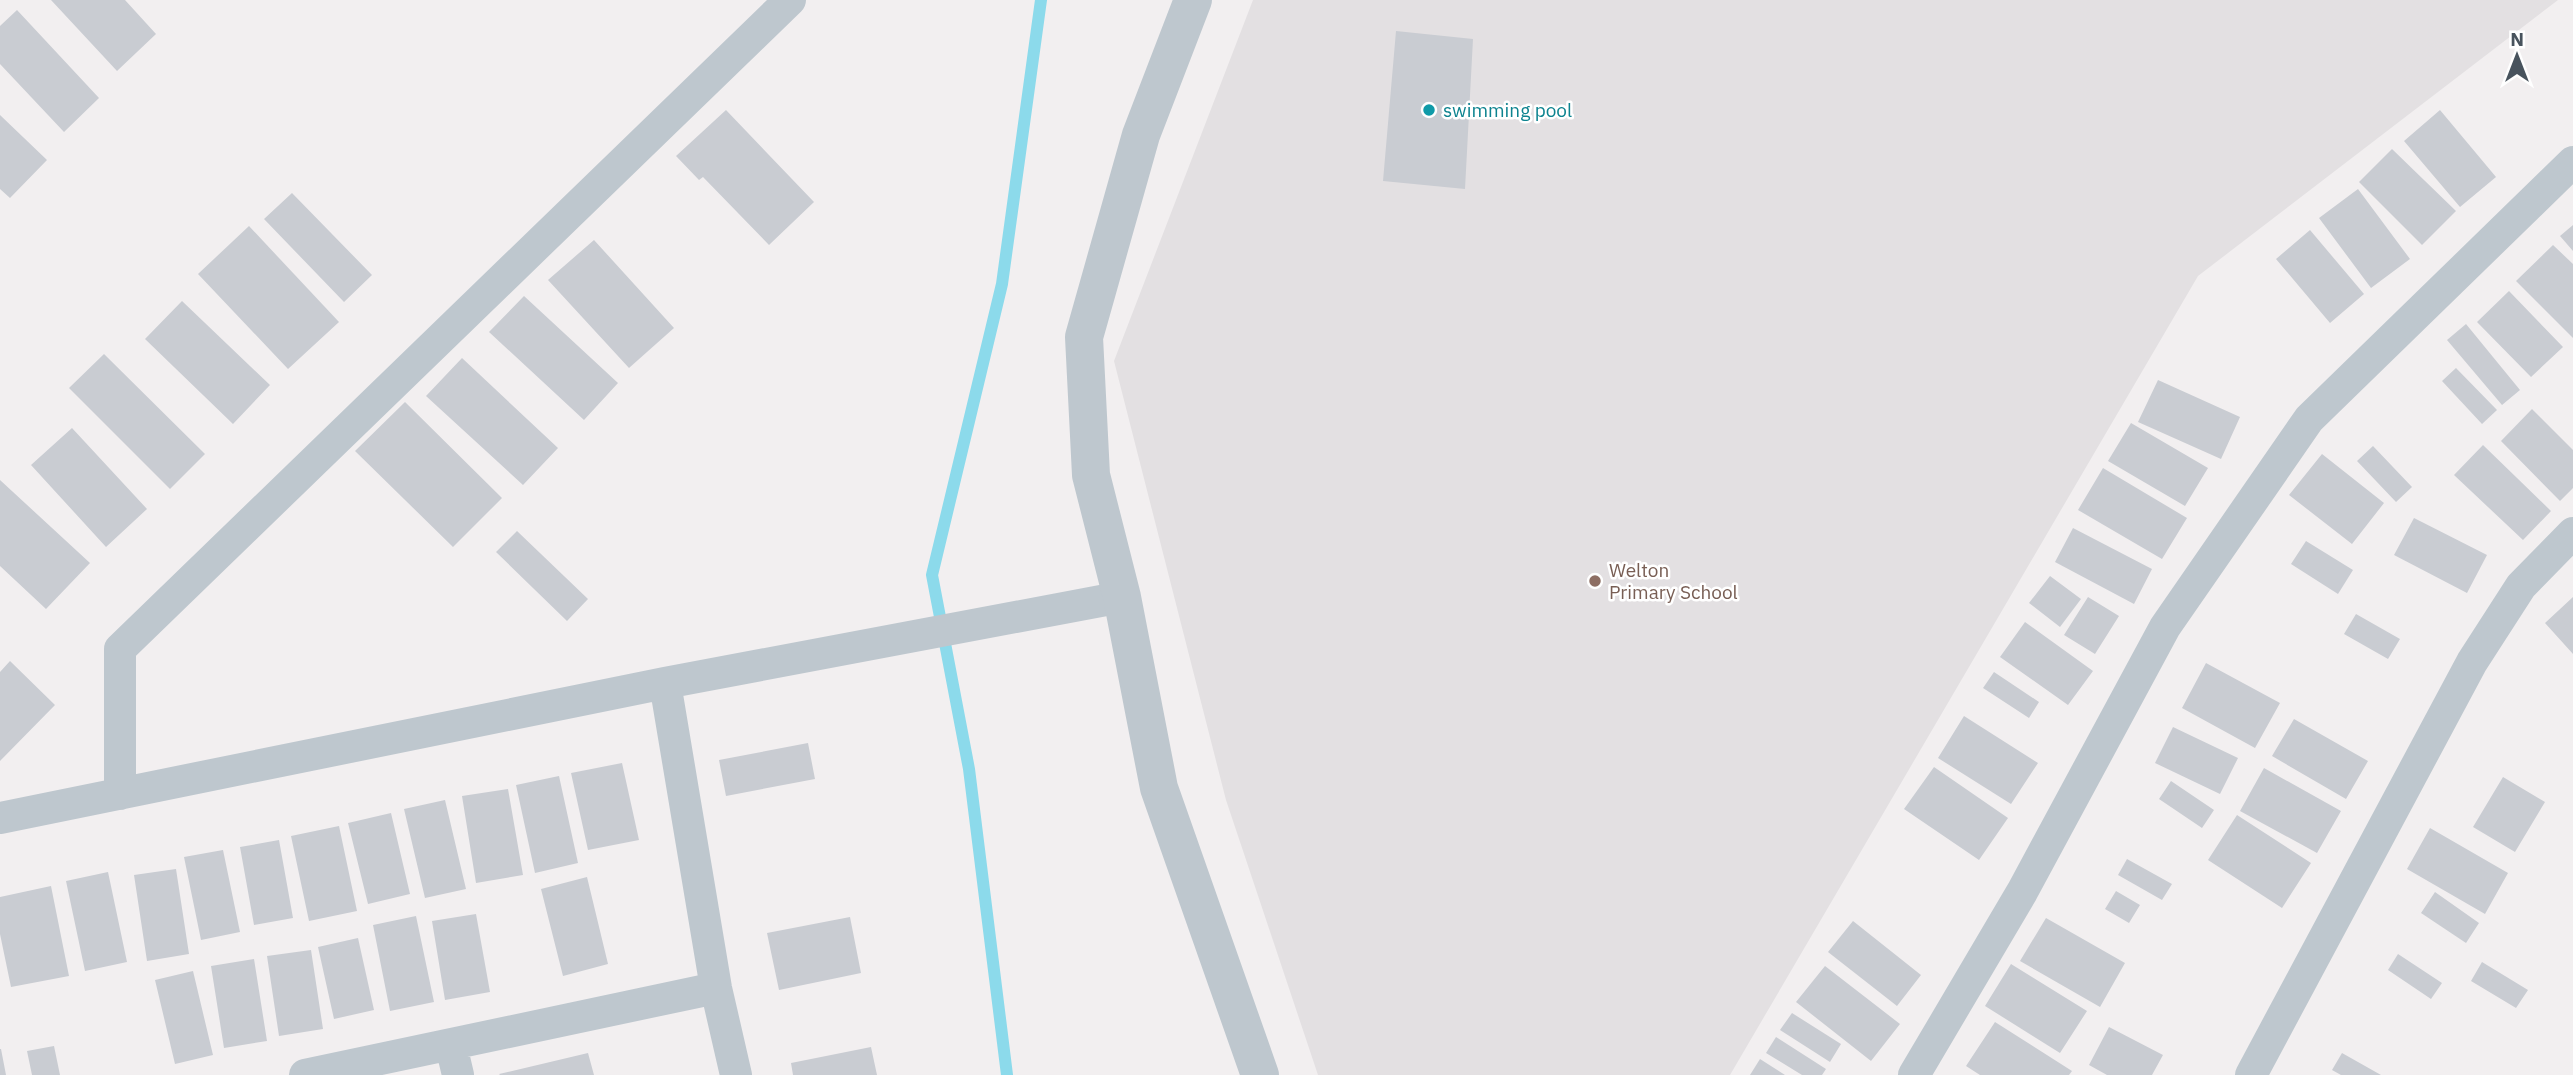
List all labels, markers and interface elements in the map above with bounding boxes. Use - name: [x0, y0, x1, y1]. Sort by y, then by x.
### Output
- north arrow: [2482, 21, 2552, 91]
- text: N: [2510, 27, 2524, 51]
- place label: swimming pool: [1443, 98, 1572, 122]
- marker: swimming pool: [1421, 102, 1437, 118]
- place label: Welton Primary School: [1609, 558, 1738, 604]
- marker: Welton Primary School: [1587, 573, 1603, 589]

